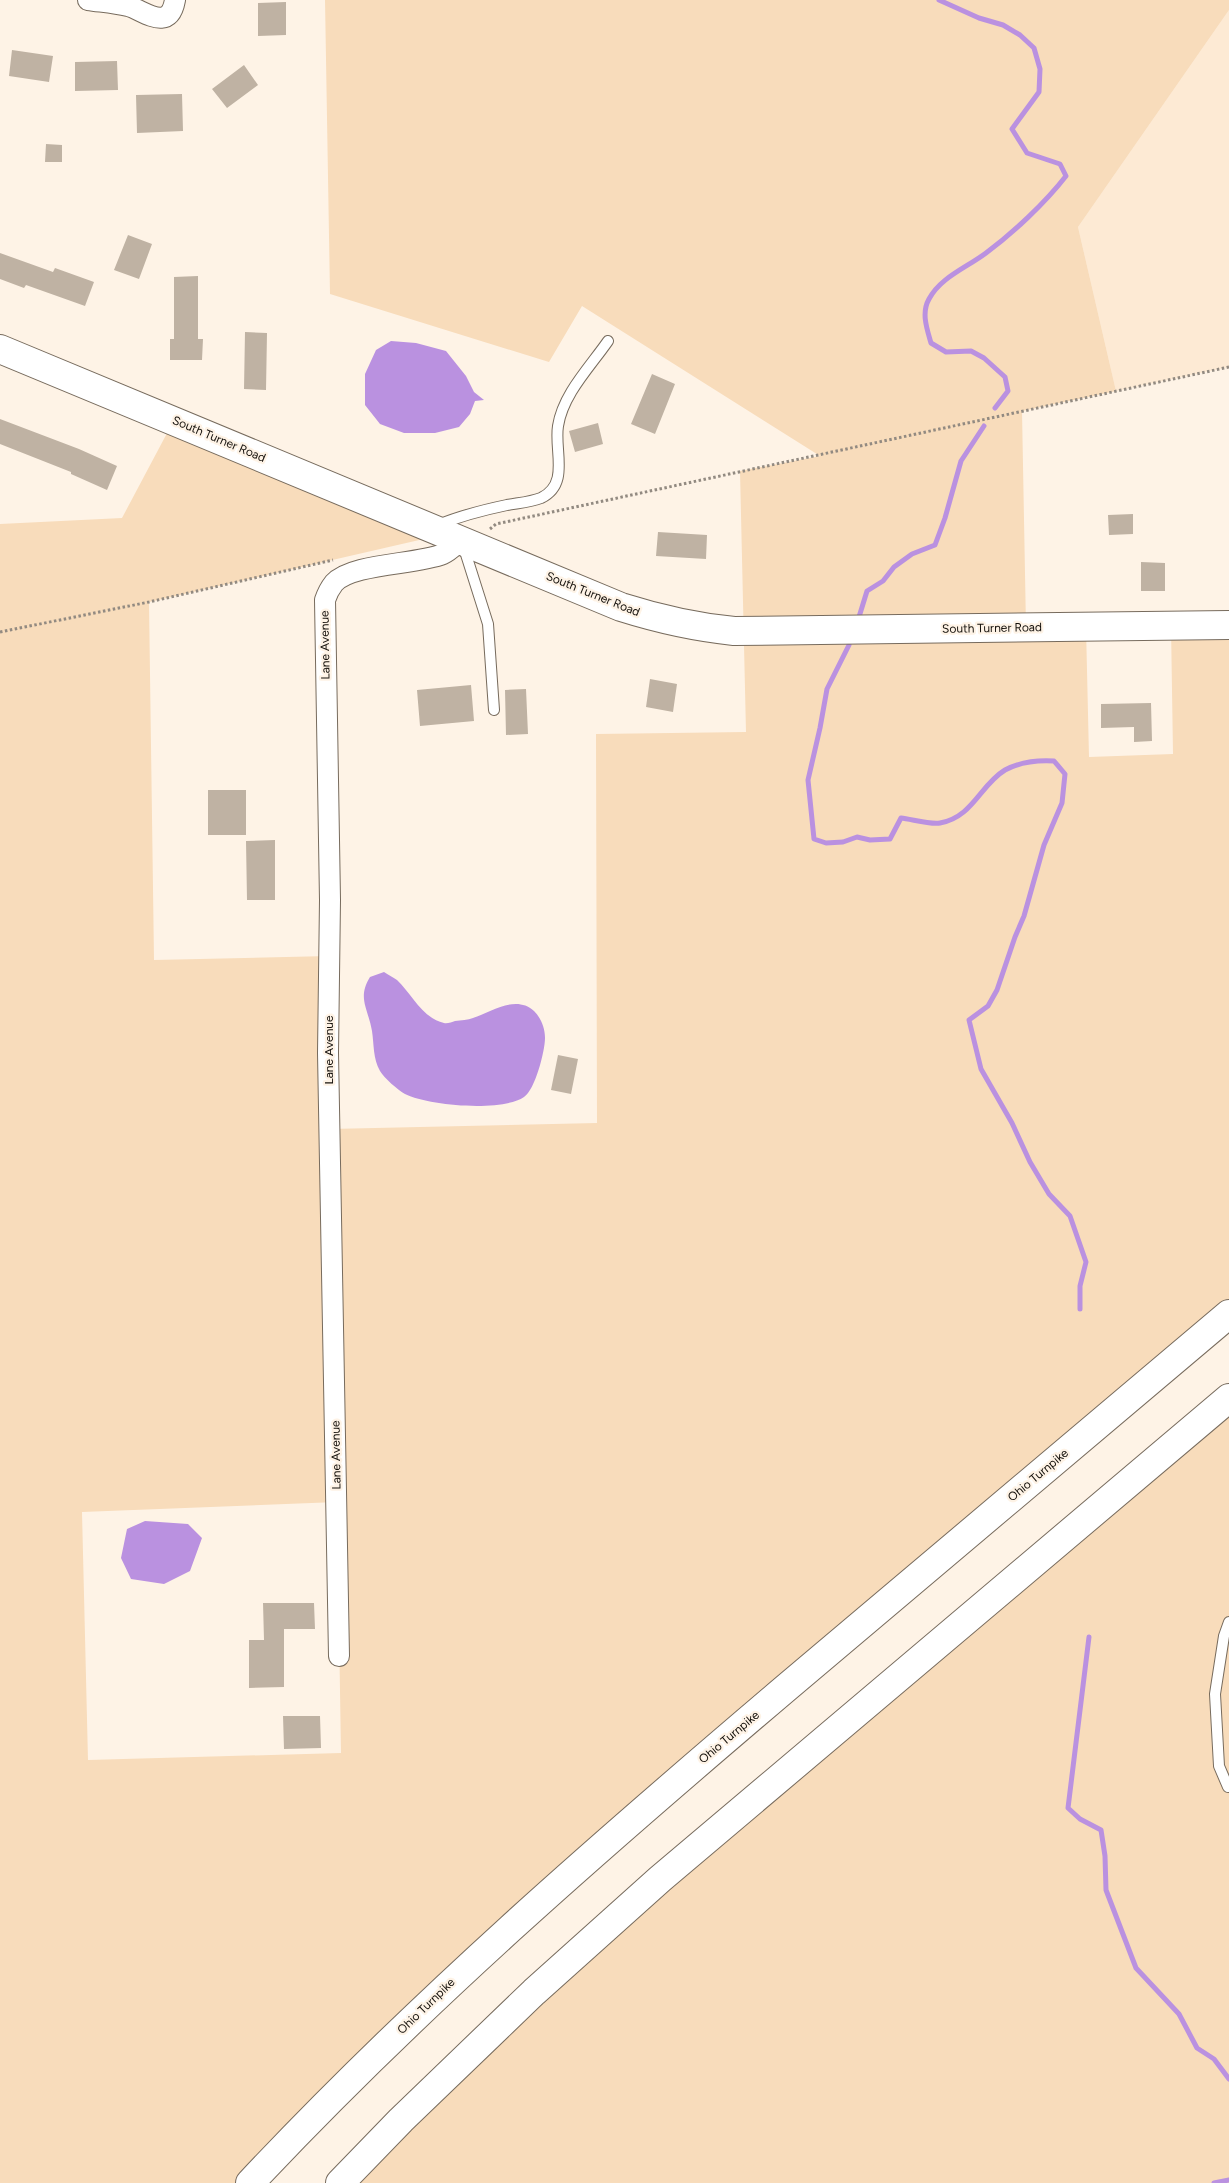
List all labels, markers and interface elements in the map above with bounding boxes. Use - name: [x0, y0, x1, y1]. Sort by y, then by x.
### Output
- street label: South Turner Road: [170, 413, 268, 465]
- street label: South Turner Road: [544, 569, 642, 619]
- street label: Lane Avenue: [317, 610, 333, 680]
- street label: South Turner Road: [942, 620, 1042, 636]
- street label: Lane Avenue: [322, 1015, 336, 1085]
- street label: Lane Avenue: [328, 1420, 344, 1490]
- street label: Ohio Turnpike: [1005, 1445, 1071, 1504]
- street label: Ohio Turnpike: [696, 1707, 762, 1766]
- street label: Ohio Turnpike: [394, 1975, 458, 2037]

